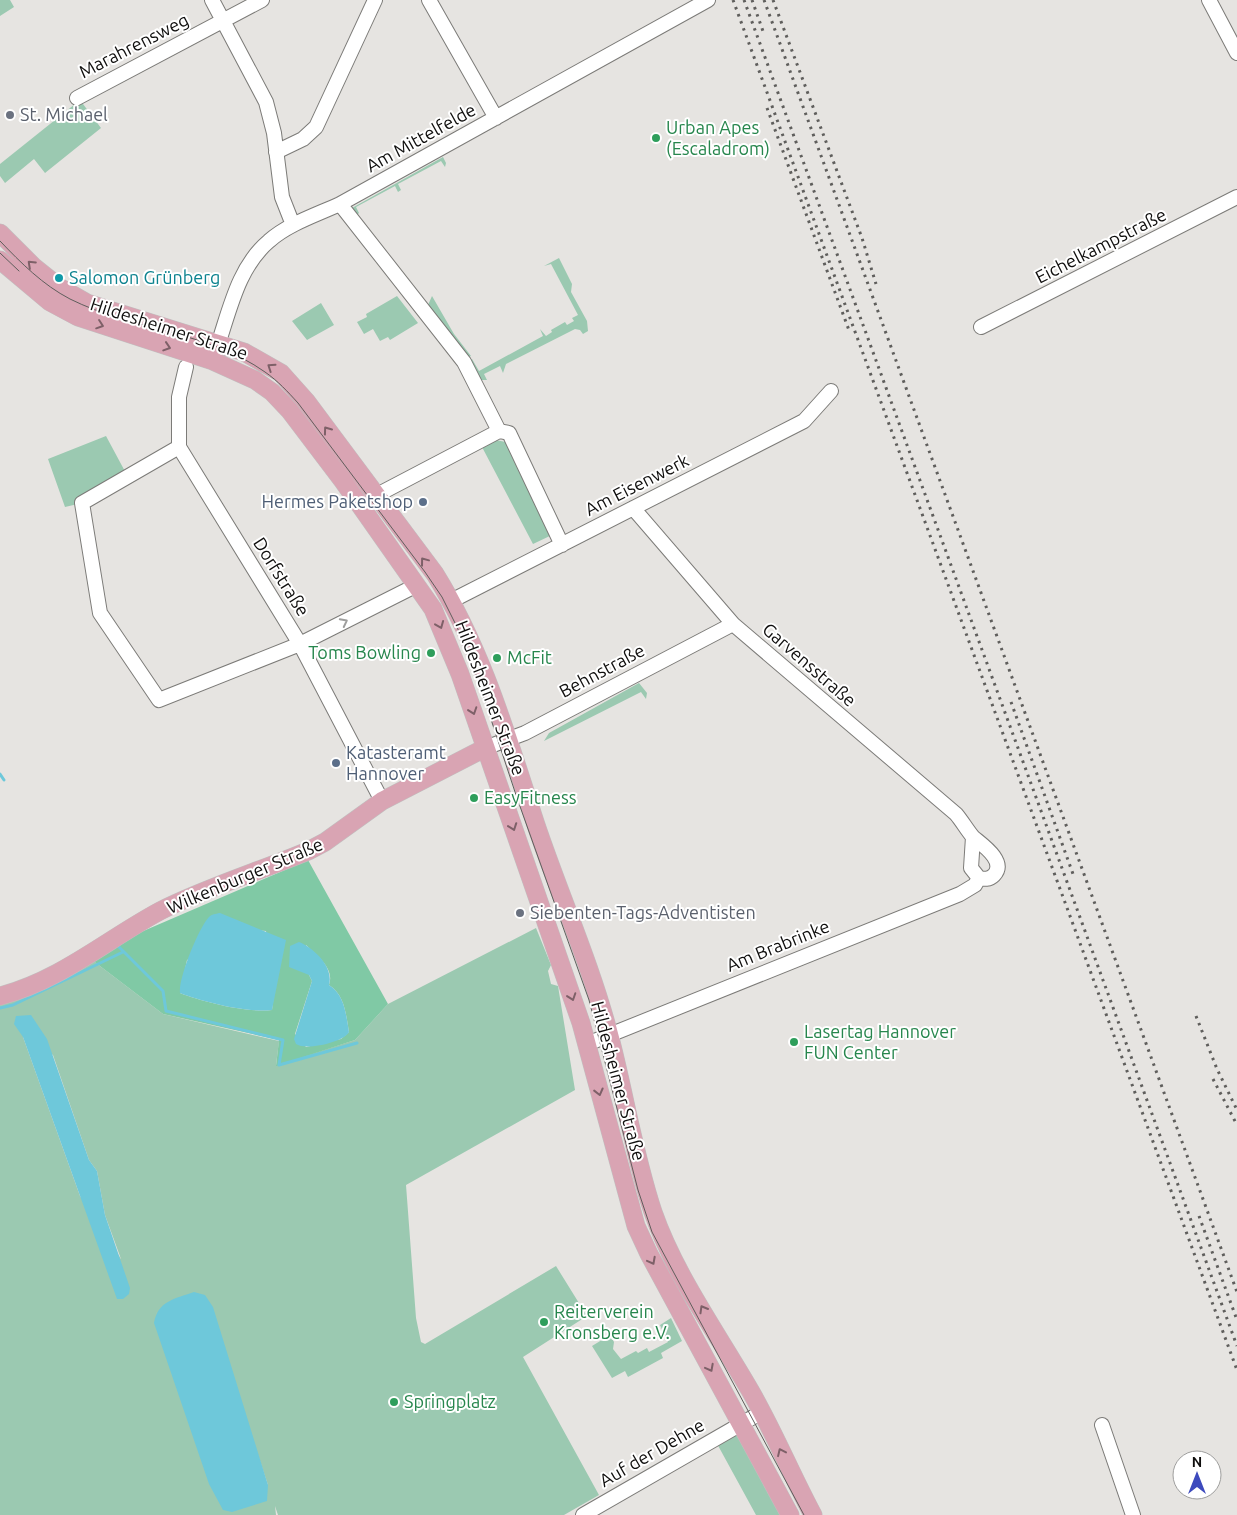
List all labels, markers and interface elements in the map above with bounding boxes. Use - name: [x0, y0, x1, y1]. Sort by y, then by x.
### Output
- street label: Marahrensweg: [75, 9, 192, 81]
- street label: Am Mittelfelde: [362, 99, 479, 175]
- place label: St. Michael: [20, 104, 108, 124]
- marker: St. Michael: [4, 109, 16, 121]
- place label: Urban Apes (Escaladrom): [666, 117, 770, 159]
- marker: Urban Apes (Escaladrom): [650, 132, 662, 144]
- street label: Eichelkampstraße: [1032, 204, 1169, 287]
- one-way arrow: [28, 261, 37, 270]
- place label: Salomon Grünberg: [69, 267, 220, 287]
- marker: Salomon Grünberg: [53, 272, 65, 284]
- street label: Hildesheimer Straße: [88, 293, 251, 363]
- one-way arrow: [95, 319, 104, 329]
- one-way arrow: [163, 341, 171, 351]
- one-way arrow: [268, 364, 277, 373]
- one-way arrow: [325, 427, 333, 436]
- street label: Am Eisenwerk: [581, 449, 692, 519]
- place label: Hermes Paketshop: [261, 491, 413, 511]
- marker: Hermes Paketshop: [417, 496, 429, 508]
- street label: Dorfstraße: [250, 534, 314, 619]
- one-way arrow: [422, 558, 430, 567]
- street label: Hildesheimer Straße: [452, 617, 530, 778]
- one-way arrow: [339, 618, 348, 628]
- street label: Garvensstraße: [759, 618, 860, 710]
- one-way arrow: [434, 620, 445, 629]
- street label: Behnstraße: [555, 639, 648, 701]
- place label: Toms Bowling: [308, 642, 421, 662]
- marker: Toms Bowling: [425, 647, 437, 659]
- place label: McFit: [507, 647, 552, 667]
- marker: McFit: [491, 652, 503, 664]
- one-way arrow: [467, 706, 477, 715]
- place label: Katasteramt Hannover: [346, 742, 446, 783]
- marker: Katasteramt Hannover: [330, 757, 342, 769]
- place label: EasyFitness: [484, 787, 577, 807]
- marker: EasyFitness: [468, 792, 480, 804]
- one-way arrow: [507, 822, 517, 831]
- street label: Wilkenburger Straße: [164, 833, 326, 917]
- place label: Siebenten-Tags-Adventisten: [530, 902, 756, 922]
- marker: Siebenten-Tags-Adventisten: [514, 907, 526, 919]
- street label: Am Brabrinke: [723, 915, 832, 975]
- one-way arrow: [566, 992, 576, 1000]
- street label: Hildesheimer Straße: [588, 999, 650, 1163]
- place label: Lasertag Hannover FUN Center: [804, 1021, 956, 1062]
- marker: Lasertag Hannover FUN Center: [788, 1036, 800, 1048]
- one-way arrow: [594, 1087, 604, 1095]
- one-way arrow: [646, 1255, 656, 1264]
- place label: Reiterverein Kronsberg e.V.: [554, 1301, 670, 1342]
- one-way arrow: [699, 1306, 709, 1315]
- marker: Reiterverein Kronsberg e.V.: [538, 1316, 550, 1328]
- one-way arrow: [704, 1363, 714, 1372]
- place label: Springplatz: [404, 1391, 496, 1411]
- marker: Springplatz: [388, 1396, 400, 1408]
- street label: Auf der Dehne: [596, 1414, 707, 1490]
- one-way arrow: [777, 1448, 788, 1457]
- north arrow: [1172, 1450, 1222, 1500]
- text: N: [1192, 1454, 1202, 1470]

